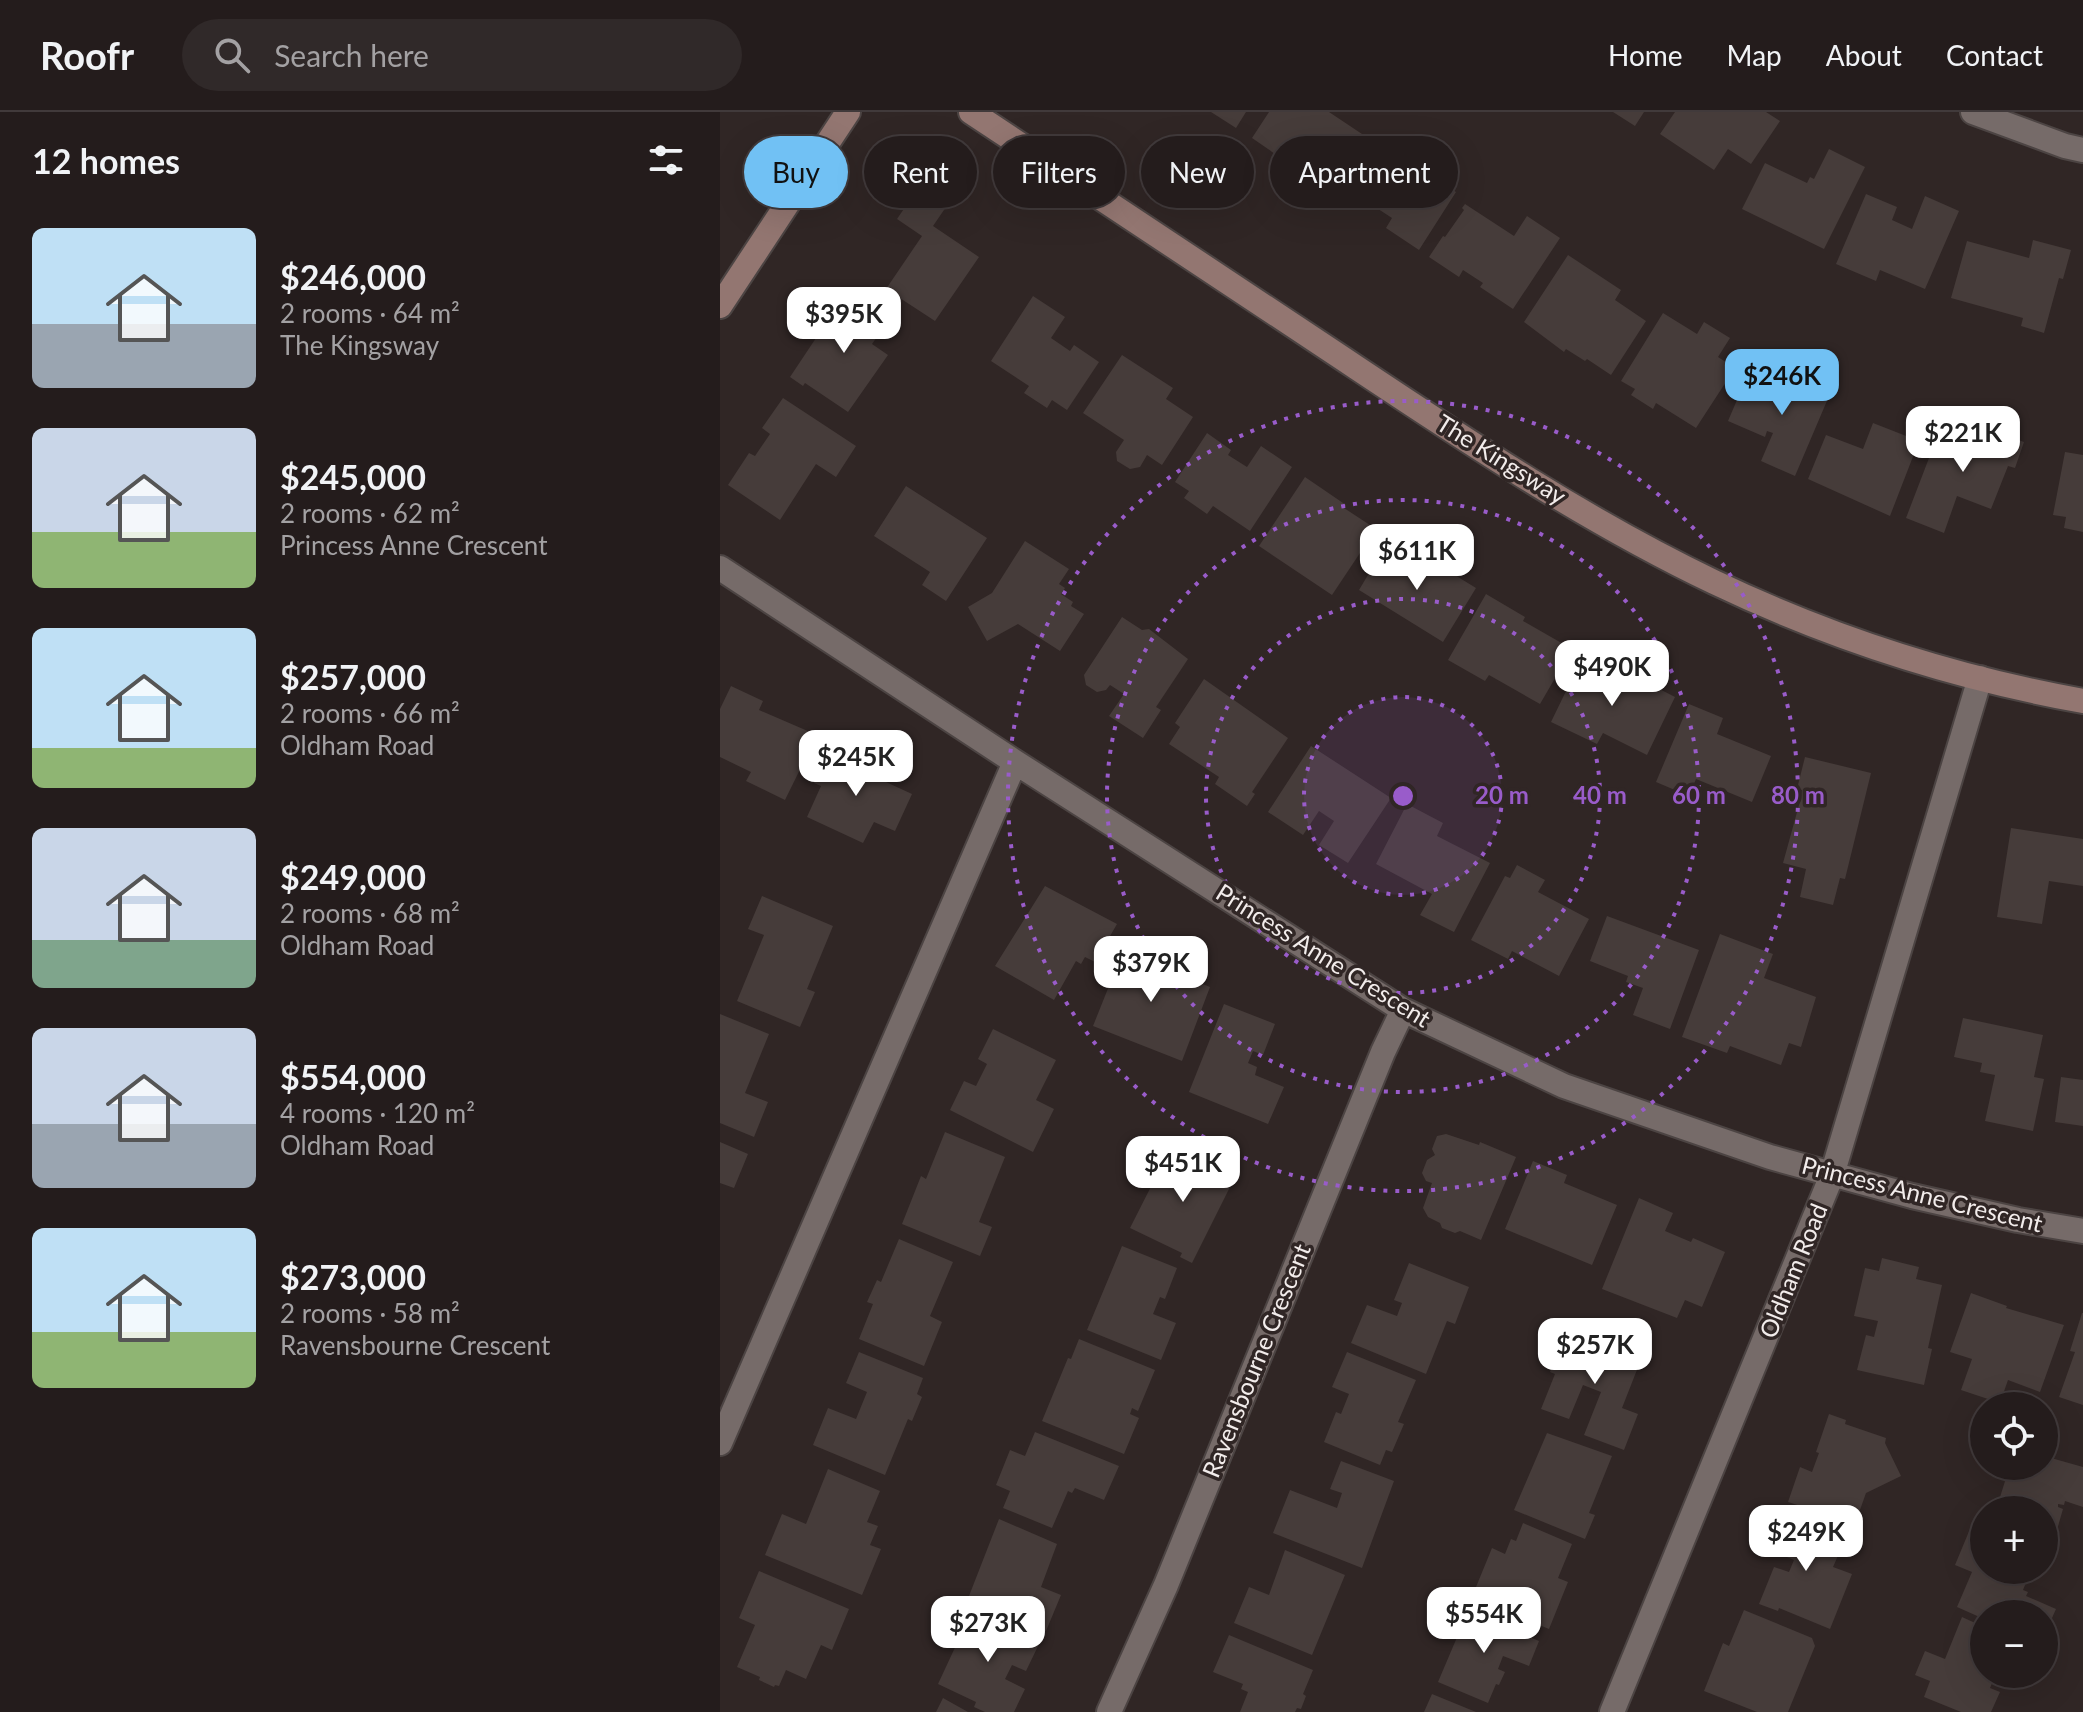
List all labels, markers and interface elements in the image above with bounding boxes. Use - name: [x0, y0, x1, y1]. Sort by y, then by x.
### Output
- search box: [182, 19, 742, 91]
- text: Roofr: [40, 32, 134, 78]
- icon: search: [210, 33, 254, 77]
- text: Search here: [274, 37, 429, 73]
- text: Home: [1608, 38, 1683, 72]
- text: Map: [1727, 38, 1782, 72]
- text: About: [1826, 38, 1902, 72]
- text: Contact: [1946, 38, 2043, 72]
- chip: Buy: [744, 136, 848, 208]
- chip: Rent: [864, 136, 977, 208]
- chip: Filters: [993, 136, 1125, 208]
- chip: New: [1141, 136, 1254, 208]
- chip: Apartment: [1270, 136, 1458, 208]
- icon: filters: [644, 138, 688, 182]
- text: 12 homes: [32, 140, 180, 181]
- text: $246,000: [280, 256, 426, 297]
- icon: home: [96, 260, 192, 356]
- pin: $395K: [788, 287, 900, 355]
- text: 2 rooms · 64 m²: [280, 297, 460, 329]
- text: $395K: [805, 297, 883, 329]
- text: The Kingsway: [280, 329, 439, 361]
- pin: $246K: [1726, 349, 1838, 417]
- text: $246K: [1743, 359, 1821, 391]
- pin: $221K: [1907, 406, 2019, 474]
- street label: The Kingsway: [1432, 408, 1572, 510]
- text: $221K: [1924, 416, 2002, 448]
- text: $245,000: [280, 456, 426, 497]
- icon: home: [96, 460, 192, 556]
- text: 2 rooms · 62 m²: [280, 497, 460, 529]
- pin: $611K: [1361, 524, 1473, 592]
- text: Princess Anne Crescent: [280, 529, 548, 561]
- text: $611K: [1378, 534, 1456, 566]
- pin: $490K: [1556, 640, 1668, 708]
- text: $490K: [1573, 650, 1651, 682]
- text: $257,000: [280, 656, 426, 697]
- icon: home: [96, 660, 192, 756]
- text: 2 rooms · 66 m²: [280, 697, 460, 729]
- text: Oldham Road: [280, 729, 434, 761]
- pin: $245K: [800, 730, 912, 798]
- text: $245K: [817, 740, 895, 772]
- text: 20 m: [1475, 780, 1529, 809]
- text: 40 m: [1573, 780, 1627, 809]
- text: 60 m: [1672, 780, 1726, 809]
- text: 80 m: [1771, 780, 1825, 809]
- centre of rings: [1389, 782, 1417, 810]
- text: $249,000: [280, 856, 426, 897]
- icon: home: [96, 860, 192, 956]
- street label: Princess Anne Crescent: [1211, 877, 1437, 1033]
- text: 2 rooms · 68 m²: [280, 897, 460, 929]
- text: Oldham Road: [280, 929, 434, 961]
- pin: $379K: [1095, 936, 1207, 1004]
- text: $379K: [1112, 946, 1190, 978]
- text: $554,000: [280, 1056, 426, 1097]
- icon: home: [96, 1060, 192, 1156]
- text: 4 rooms · 120 m²: [280, 1097, 475, 1129]
- text: Oldham Road: [280, 1129, 434, 1161]
- pin: $451K: [1127, 1136, 1239, 1204]
- text: $451K: [1144, 1146, 1222, 1178]
- street label: Princess Anne Crescent: [1799, 1150, 2046, 1238]
- street label: Oldham Road: [1752, 1199, 1833, 1342]
- street label: Ravensbourne Crescent: [1195, 1239, 1316, 1481]
- text: $273,000: [280, 1256, 426, 1297]
- icon: home: [96, 1260, 192, 1356]
- text: 2 rooms · 58 m²: [280, 1297, 460, 1329]
- pin: $257K: [1539, 1318, 1651, 1386]
- text: $257K: [1556, 1328, 1634, 1360]
- text: Ravensbourne Crescent: [280, 1329, 550, 1361]
- map controls: [1970, 1392, 2058, 1688]
- button: locate: [1970, 1392, 2058, 1480]
- button: +: [1970, 1496, 2058, 1584]
- pin: $249K: [1750, 1505, 1862, 1573]
- text: $249K: [1767, 1515, 1845, 1547]
- pin: $554K: [1428, 1587, 1540, 1655]
- pin: $273K: [932, 1596, 1044, 1664]
- text: $554K: [1445, 1597, 1523, 1629]
- button: −: [1970, 1600, 2058, 1688]
- text: $273K: [949, 1606, 1027, 1638]

